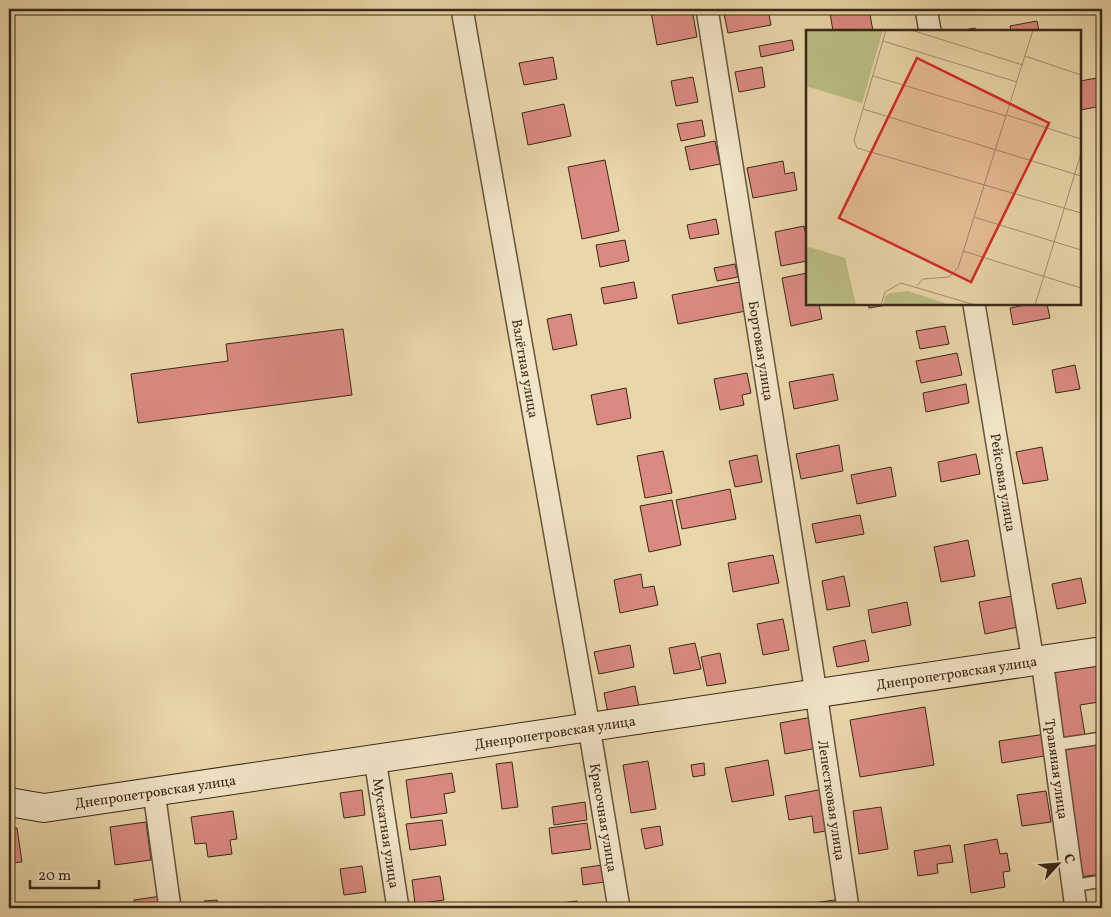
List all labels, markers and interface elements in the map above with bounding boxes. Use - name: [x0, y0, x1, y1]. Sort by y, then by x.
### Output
- inset map: [806, 30, 1081, 305]
- street label: Бортовая улица: [743, 299, 777, 402]
- street label: Взлётная улица: [506, 318, 542, 420]
- street label: Рейсовая улица: [985, 432, 1020, 533]
- street label: Днепропетровская улица: [875, 653, 1039, 695]
- street label: Днепропетровская улица: [473, 712, 637, 755]
- street label: Травяная улица: [1039, 718, 1072, 821]
- street label: Лепестковая улица: [812, 739, 849, 862]
- street label: Красочная улица: [584, 762, 621, 874]
- street label: Днепропетровская улица: [74, 772, 237, 814]
- street label: Мускатная улица: [367, 777, 403, 890]
- north arrow: [1034, 840, 1084, 890]
- text: С: [1058, 851, 1079, 867]
- scale bar: [30, 857, 99, 889]
- text: 20 m: [38, 866, 71, 887]

